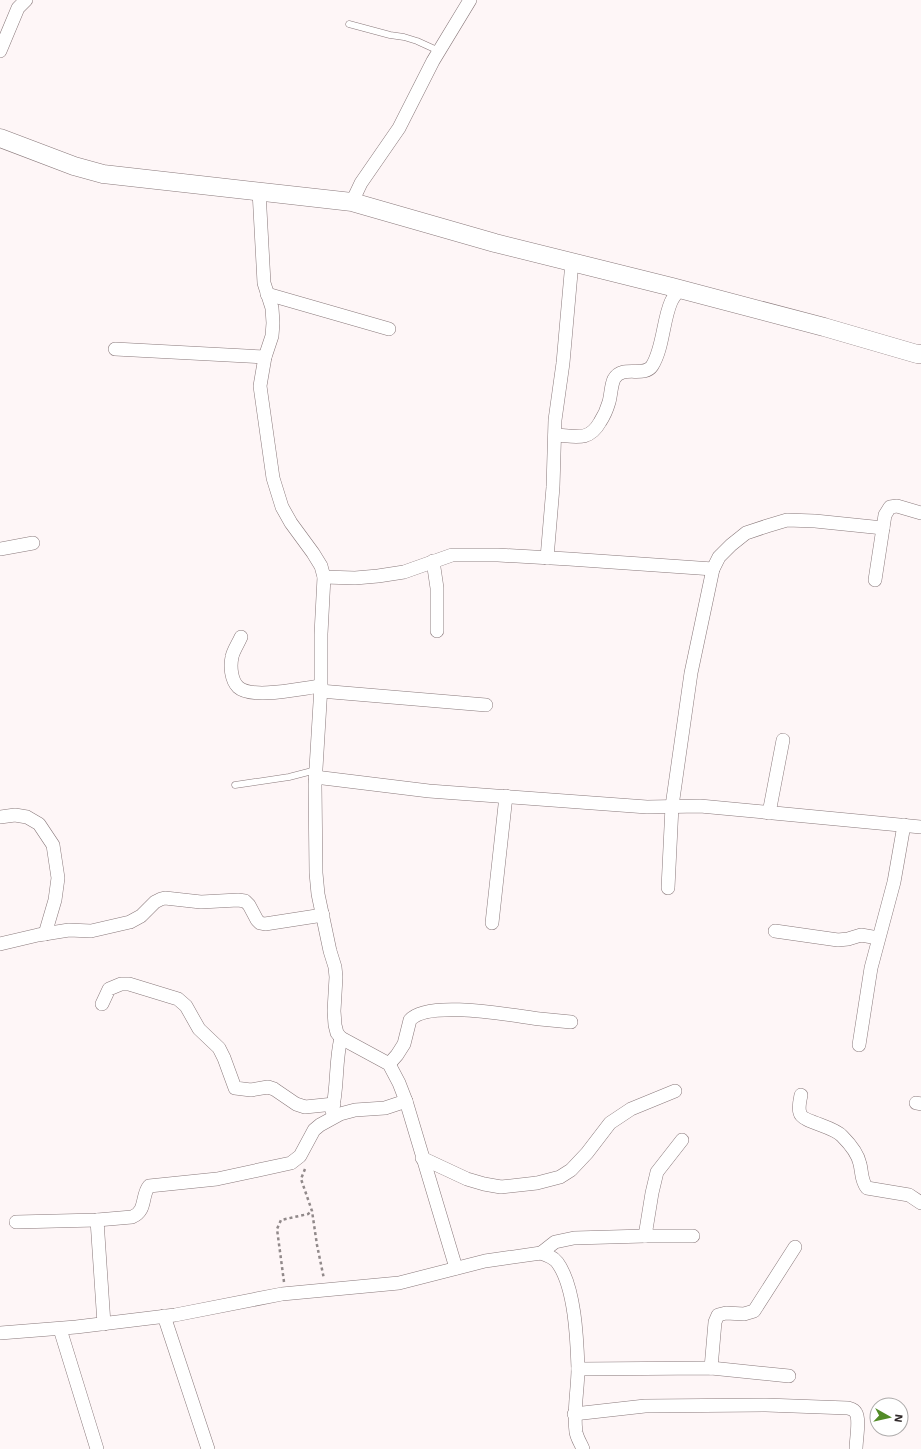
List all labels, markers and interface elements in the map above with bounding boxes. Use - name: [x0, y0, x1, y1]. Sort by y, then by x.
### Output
- north arrow: [869, 1397, 909, 1437]
- text: N: [891, 1413, 905, 1423]

